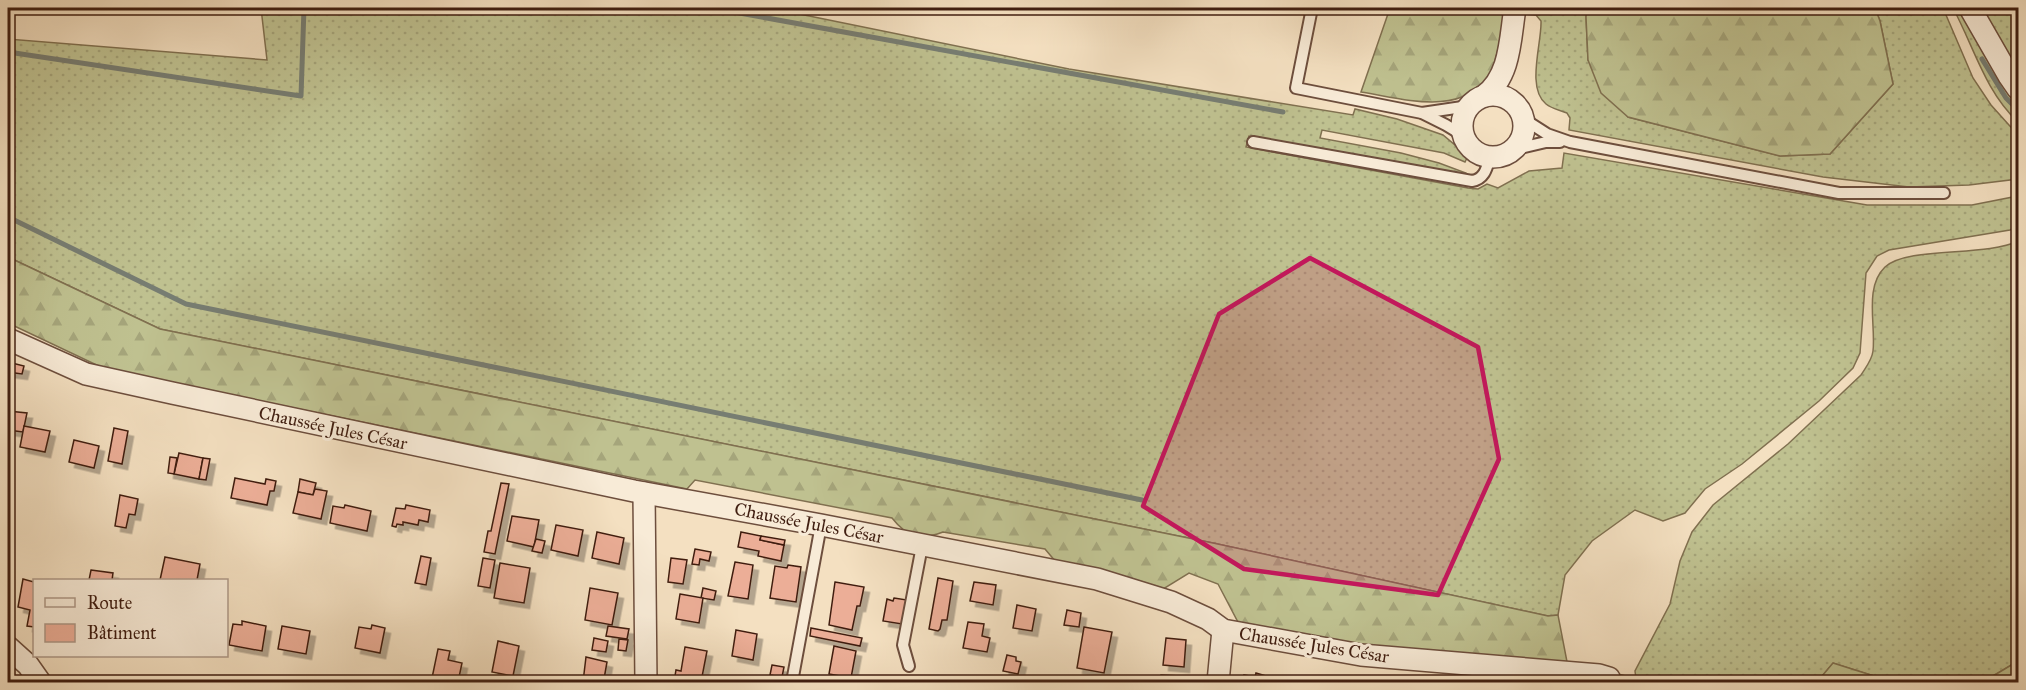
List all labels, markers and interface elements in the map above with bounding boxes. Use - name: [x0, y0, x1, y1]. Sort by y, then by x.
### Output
- street label: Chaussée Jules César: [256, 402, 410, 456]
- street label: Chaussée Jules César: [732, 498, 886, 549]
- legend: [33, 579, 228, 657]
- text: Route: [87, 592, 132, 614]
- text: Bâtiment: [87, 622, 157, 644]
- street label: Chaussée Jules César: [1237, 622, 1391, 669]

